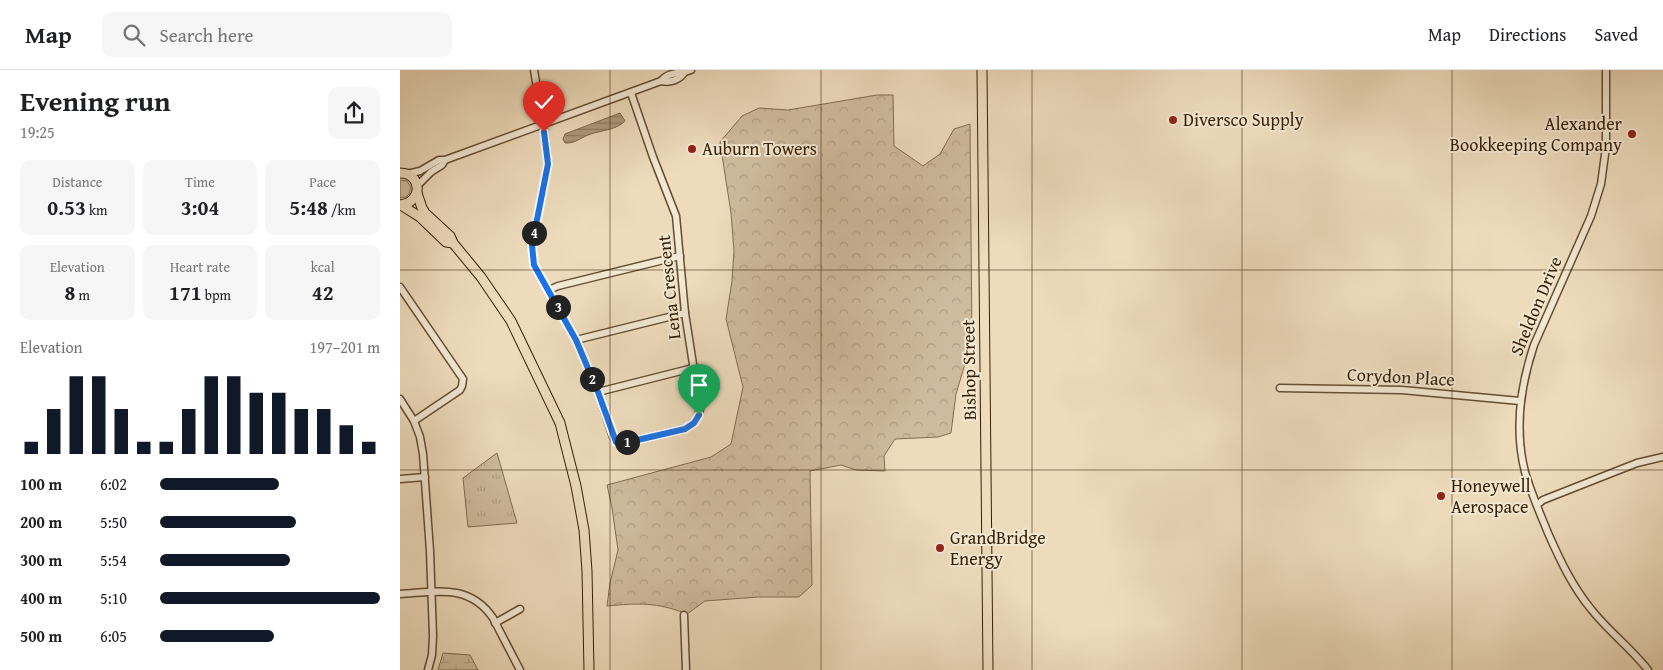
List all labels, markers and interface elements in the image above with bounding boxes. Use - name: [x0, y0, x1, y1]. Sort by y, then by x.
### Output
- search box: [102, 12, 452, 57]
- text: Map: [25, 17, 72, 52]
- icon: search: [120, 21, 148, 49]
- text: Search here: [160, 21, 253, 49]
- text: Map: [1428, 21, 1461, 48]
- text: Directions: [1489, 21, 1566, 48]
- text: Saved: [1594, 21, 1638, 48]
- text: Evening run: [20, 80, 171, 121]
- pin: [523, 81, 565, 132]
- button: share: [328, 87, 380, 139]
- icon: check: [530, 88, 558, 116]
- place label: Diversco Supply: [1183, 106, 1304, 133]
- place label: Alexander Bookkeeping Company: [1450, 110, 1623, 158]
- marker: Diversco Supply: [1167, 114, 1179, 126]
- text: 19:25: [20, 120, 55, 144]
- marker: Alexander Bookkeeping Company: [1626, 128, 1638, 140]
- place label: Auburn Towers: [702, 135, 817, 162]
- marker: Auburn Towers: [686, 143, 698, 155]
- text: Distance: [52, 172, 102, 192]
- text: Time: [185, 172, 215, 192]
- text: Pace: [309, 172, 336, 192]
- text: 0.53: [47, 192, 86, 223]
- text: 3:04: [181, 192, 219, 223]
- text: 5:48: [289, 192, 328, 223]
- text: km: [86, 200, 107, 220]
- text: /km: [328, 200, 356, 220]
- pin: 4: [522, 220, 546, 246]
- text: 4: [531, 223, 538, 243]
- street label: Lena Crescent: [650, 233, 687, 341]
- street label: Sheldon Drive: [1502, 252, 1569, 360]
- text: Elevation: [50, 257, 105, 277]
- text: Heart rate: [170, 257, 230, 277]
- text: kcal: [311, 257, 335, 277]
- text: 8: [65, 277, 76, 308]
- text: 171: [169, 277, 202, 308]
- text: 42: [312, 277, 334, 308]
- text: m: [76, 285, 90, 305]
- text: bpm: [202, 285, 231, 305]
- pin: 3: [546, 294, 570, 320]
- text: 3: [555, 297, 562, 317]
- street label: Bishop Street: [954, 319, 983, 421]
- text: Elevation: [20, 335, 83, 359]
- text: 197–201 m: [310, 335, 380, 359]
- street label: Corydon Place: [1346, 360, 1456, 393]
- pin: [678, 364, 720, 415]
- pin: 2: [580, 366, 604, 392]
- text: 2: [589, 369, 596, 389]
- icon: arrive: [685, 371, 713, 399]
- pin: 1: [614, 430, 640, 454]
- text: 1: [624, 432, 631, 452]
- text: 100 m: [20, 472, 62, 496]
- text: 6:02: [100, 472, 127, 496]
- place label: Honeywell Aerospace: [1451, 472, 1531, 520]
- marker: Honeywell Aerospace: [1435, 490, 1447, 502]
- text: 200 m: [20, 510, 62, 534]
- text: 5:50: [100, 510, 127, 534]
- place label: GrandBridge Energy: [950, 524, 1046, 572]
- marker: GrandBridge Energy: [934, 542, 946, 554]
- text: 300 m: [20, 548, 62, 572]
- text: 5:54: [100, 548, 127, 572]
- text: 400 m: [20, 586, 62, 610]
- text: 5:10: [100, 586, 127, 610]
- text: 500 m: [20, 624, 62, 648]
- text: 6:05: [100, 624, 127, 648]

